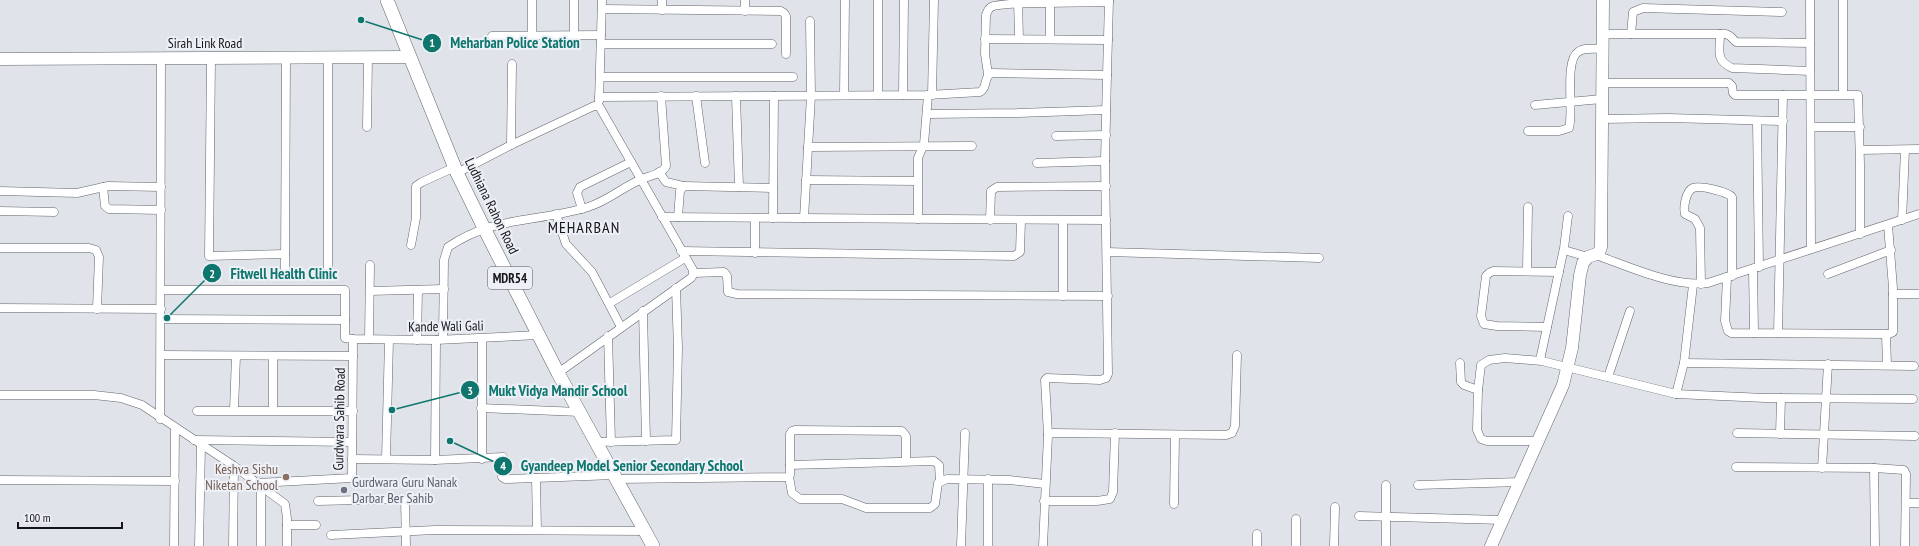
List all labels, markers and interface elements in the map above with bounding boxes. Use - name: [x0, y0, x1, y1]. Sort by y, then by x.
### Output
- callout: Meharban Police Station: [422, 29, 588, 56]
- text: Meharban Police Station: [450, 33, 580, 52]
- street label: Sirah Link Road: [168, 34, 242, 52]
- text: 1: [429, 35, 435, 50]
- street label: Ludhiana Rahon Road: [461, 155, 523, 257]
- district label: MEHARBAN: [548, 217, 620, 237]
- callout: Fitwell Health Clinic: [202, 260, 346, 287]
- text: Fitwell Health Clinic: [231, 264, 338, 283]
- text: 2: [209, 266, 215, 281]
- road number: MDR54: [488, 267, 532, 289]
- street label: Kande Wali Gali: [408, 316, 484, 336]
- street label: Gurdwara Sahib Road: [329, 367, 349, 471]
- callout: Mukt Vidya Mandir School: [460, 377, 636, 404]
- text: Mukt Vidya Mandir School: [489, 381, 628, 400]
- text: 3: [467, 383, 473, 398]
- callout: Gyandeep Model Senior Secondary School: [493, 452, 752, 479]
- text: Gyandeep Model Senior Secondary School: [521, 456, 744, 475]
- text: 4: [500, 458, 506, 473]
- place label: Keshva Sishu Niketan School: [205, 460, 279, 494]
- marker: Keshva Sishu Niketan School: [281, 472, 291, 482]
- place label: Gurdwara Guru Nanak Darbar Ber Sahib: [352, 473, 458, 507]
- marker: Gurdwara Guru Nanak Darbar Ber Sahib: [339, 485, 349, 495]
- scale bar: [18, 504, 122, 530]
- text: 100 m: [24, 510, 51, 525]

